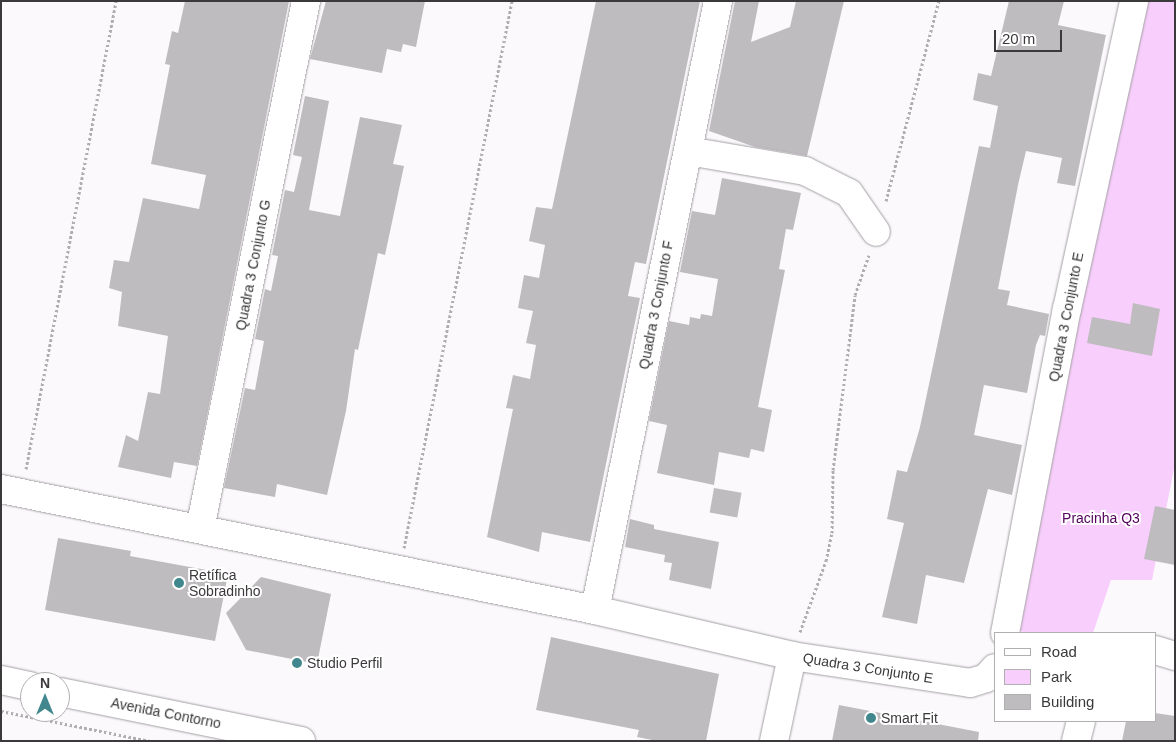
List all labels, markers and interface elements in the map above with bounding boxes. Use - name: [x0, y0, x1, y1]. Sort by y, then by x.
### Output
- scale bar: [996, 20, 1064, 52]
- text: 20 m: [1002, 30, 1035, 47]
- street label: Quadra 3 Conjunto G: [232, 198, 274, 332]
- street label: Quadra 3 Conjunto F: [635, 239, 677, 371]
- street label: Quadra 3 Conjunto E: [1045, 251, 1087, 383]
- park label: Pracinha Q3: [1062, 510, 1140, 526]
- place label: Retífica Sobradinho: [189, 567, 261, 600]
- marker: Retífica Sobradinho: [173, 577, 185, 589]
- legend: [994, 632, 1156, 722]
- text: Road: [1041, 643, 1077, 660]
- street label: Quadra 3 Conjunto E: [802, 649, 934, 687]
- place label: Studio Perfil: [307, 655, 382, 671]
- marker: Studio Perfil: [291, 657, 303, 669]
- text: Park: [1041, 668, 1072, 685]
- north arrow: [20, 672, 70, 722]
- text: N: [40, 675, 50, 691]
- text: Building: [1041, 693, 1094, 710]
- street label: Avenida Contorno: [110, 694, 222, 732]
- place label: Smart Fit: [881, 710, 938, 726]
- marker: Smart Fit: [865, 712, 877, 724]

